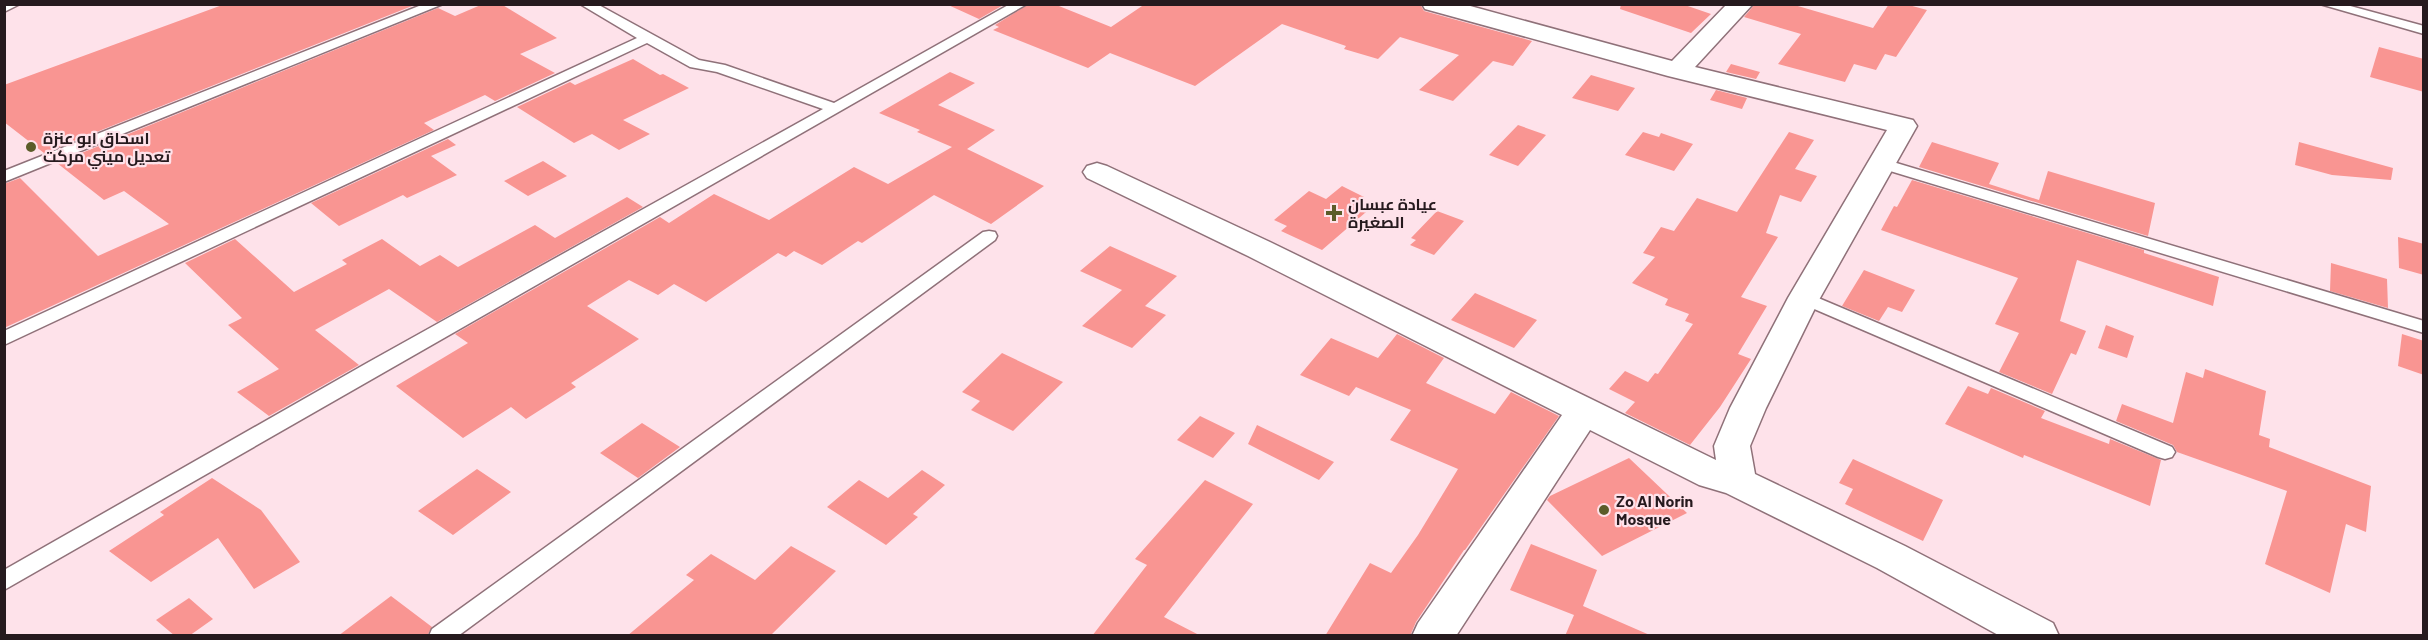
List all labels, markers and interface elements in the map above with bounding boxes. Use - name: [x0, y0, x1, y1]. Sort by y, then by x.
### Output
- place label: اسحاق ابو عنزة تعديل ميني مركت: [43, 128, 171, 169]
- marker: اسحاق ابو عنزة تعديل ميني مركت: [24, 140, 38, 154]
- place label: عيادة عبسان الصغيرة: [1348, 194, 1437, 232]
- marker: عيادة عبسان الصغيرة: [1325, 204, 1343, 222]
- place label: Zo Al Norin Mosque: [1616, 491, 1693, 528]
- marker: Zo Al Norin Mosque: [1597, 503, 1611, 517]

